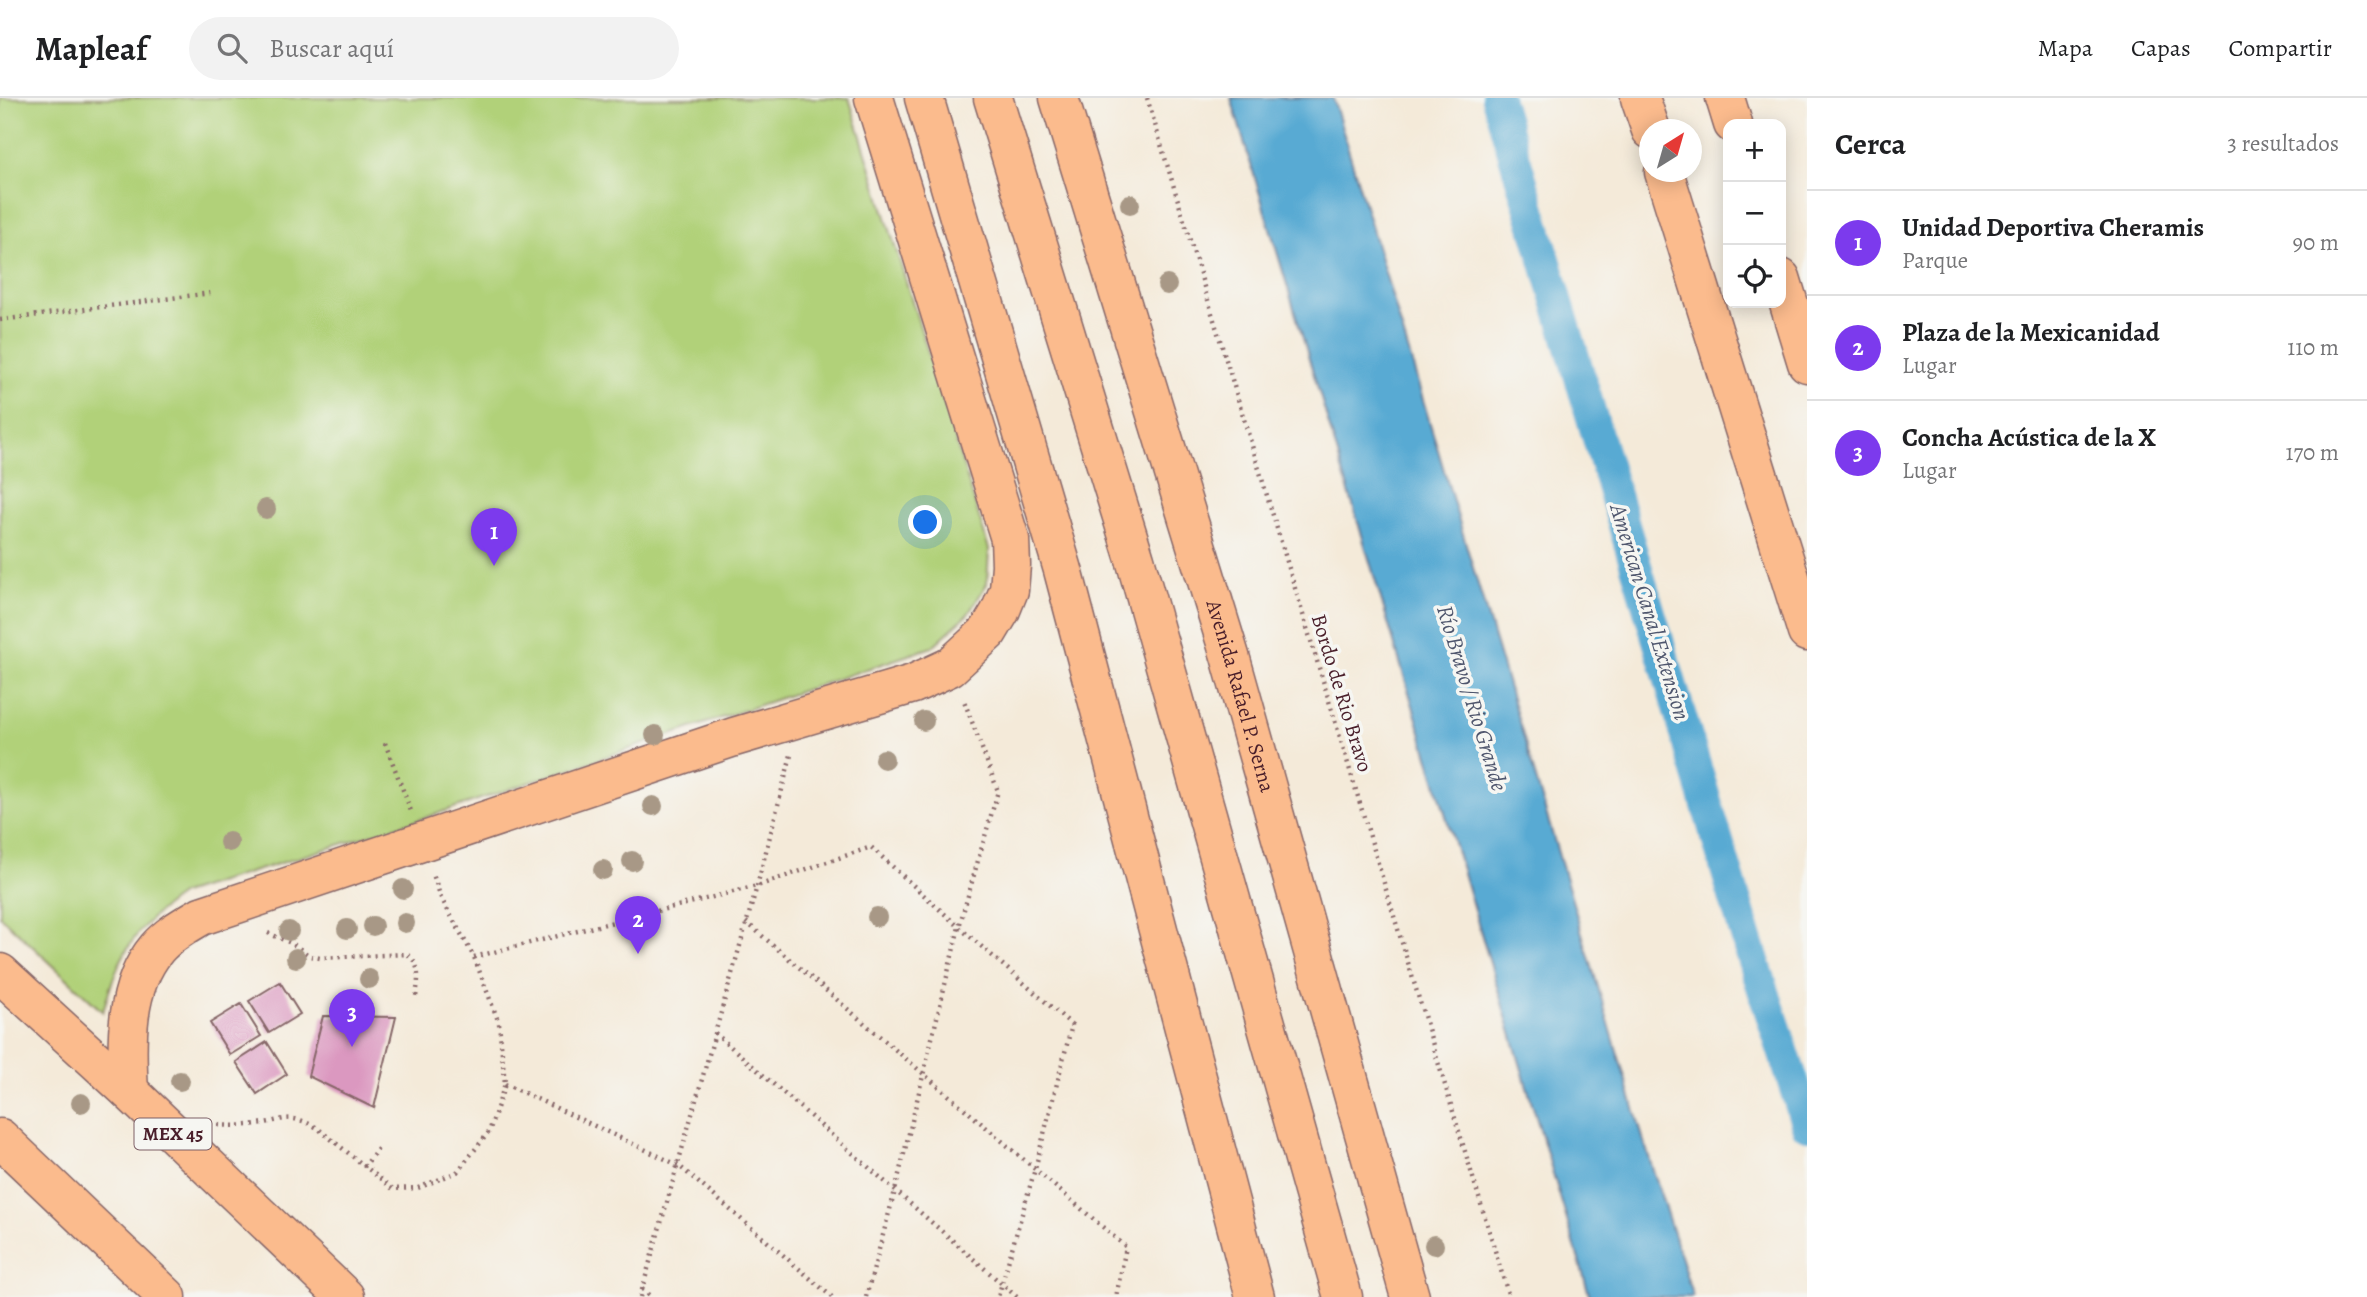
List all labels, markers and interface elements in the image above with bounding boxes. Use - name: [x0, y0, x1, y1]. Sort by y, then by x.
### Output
- search box: [189, 17, 679, 80]
- text: Mapleaf: [35, 26, 147, 71]
- icon: search: [213, 29, 251, 67]
- text: Buscar aquí: [269, 31, 394, 66]
- text: Mapa: [2038, 32, 2093, 64]
- text: Capas: [2131, 32, 2191, 64]
- text: Compartir: [2229, 32, 2332, 64]
- north arrow: [1639, 119, 1702, 182]
- map controls: [1723, 119, 1786, 308]
- button: +: [1723, 119, 1786, 182]
- text: Cerca: [1835, 124, 1906, 164]
- text: 3 resultados: [2227, 128, 2339, 159]
- button: −: [1723, 182, 1786, 245]
- text: Unidad Deportiva Cheramis: [1902, 210, 2204, 245]
- text: 1: [1854, 227, 1862, 258]
- text: 90 m: [2293, 227, 2339, 258]
- button: locate: [1723, 245, 1786, 308]
- text: Parque: [1902, 245, 1968, 276]
- text: Plaza de la Mexicanidad: [1902, 315, 2160, 350]
- text: 2: [1852, 332, 1864, 363]
- text: 110 m: [2287, 332, 2339, 363]
- text: Lugar: [1902, 350, 1957, 381]
- text: Concha Acústica de la X: [1902, 420, 2156, 455]
- text: 3: [1853, 437, 1863, 468]
- text: 170 m: [2286, 437, 2339, 468]
- text: Lugar: [1902, 455, 1957, 486]
- water label: American Canal Extension: [1602, 499, 1698, 724]
- your location: [908, 505, 942, 539]
- pin: 1: [471, 508, 517, 566]
- street label: Avenida Rafael P. Serna: [1199, 595, 1282, 796]
- water label: Río Bravo / Rio Grande: [1429, 601, 1515, 795]
- street label: Bordo de Rio Bravo: [1305, 611, 1379, 775]
- pin: 2: [615, 896, 661, 954]
- pin: 3: [329, 989, 375, 1047]
- road number: MEX 45: [134, 1118, 212, 1150]

